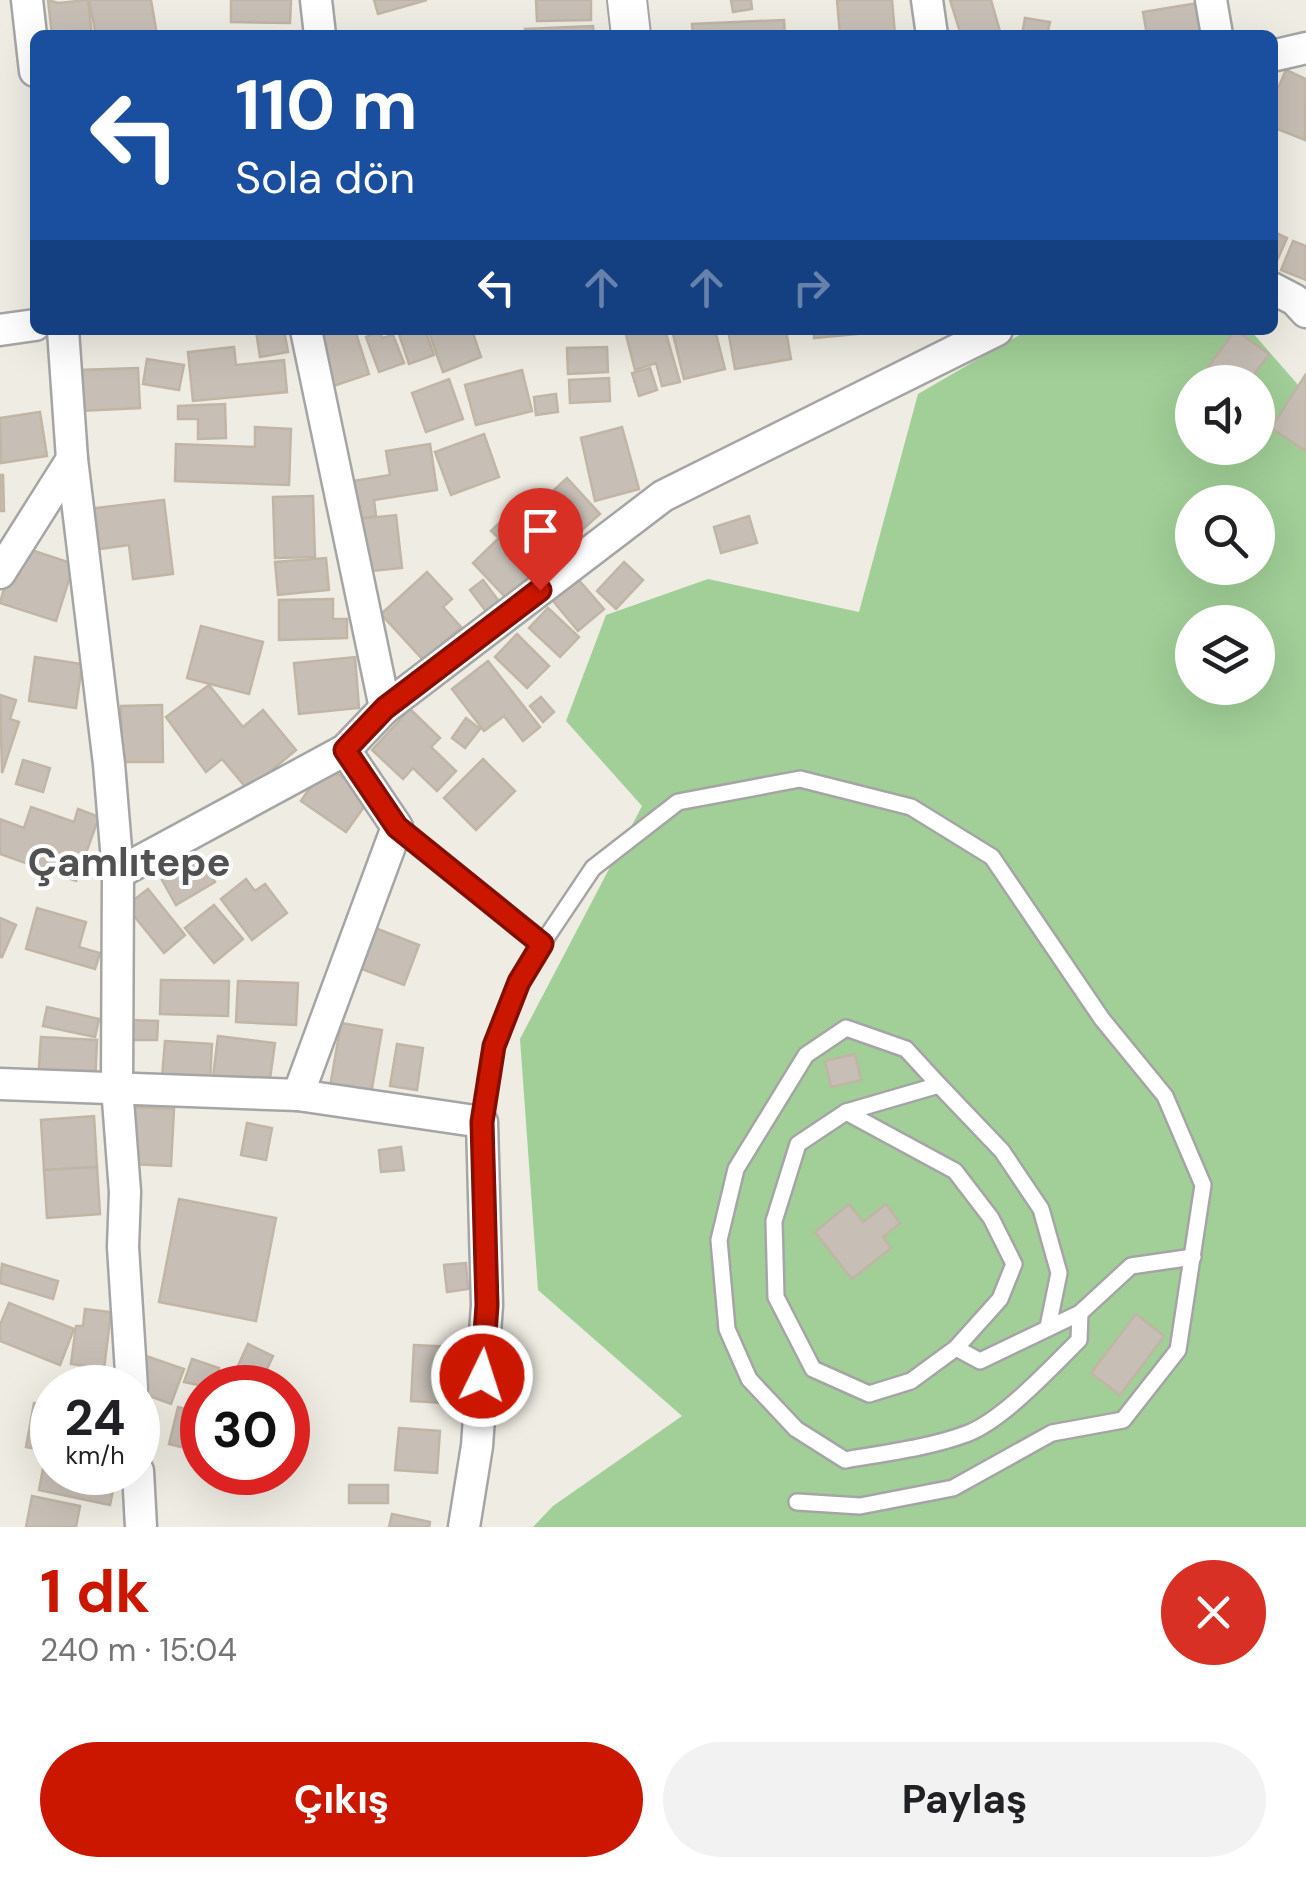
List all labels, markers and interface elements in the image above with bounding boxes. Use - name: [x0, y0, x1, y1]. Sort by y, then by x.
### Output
- text: 110 m: [235, 60, 418, 151]
- icon: left: [70, 70, 200, 200]
- text: Sola dön: [235, 148, 415, 207]
- icon: left: [469, 260, 524, 315]
- icon: ahead: [574, 260, 629, 315]
- icon: ahead: [679, 260, 734, 315]
- icon: right: [784, 260, 839, 315]
- map controls: [1175, 365, 1275, 705]
- button: sound: [1175, 365, 1275, 465]
- button: search: [1175, 485, 1275, 585]
- pin: [498, 488, 583, 591]
- icon: arrive: [513, 503, 568, 558]
- button: layers: [1175, 605, 1275, 705]
- district label: Çamlıtepe: [27, 836, 231, 888]
- position arrow: [430, 1324, 534, 1428]
- speed limit sign: 30: [180, 1365, 310, 1495]
- text: 24: [65, 1385, 126, 1451]
- text: km/h: [65, 1439, 125, 1472]
- text: 1 dk: [40, 1552, 150, 1631]
- button: close: [1161, 1560, 1266, 1665]
- text: 240 m · 15:04: [40, 1629, 237, 1671]
- button: Çıkış: [40, 1742, 643, 1857]
- button: Paylaş: [663, 1742, 1266, 1857]

